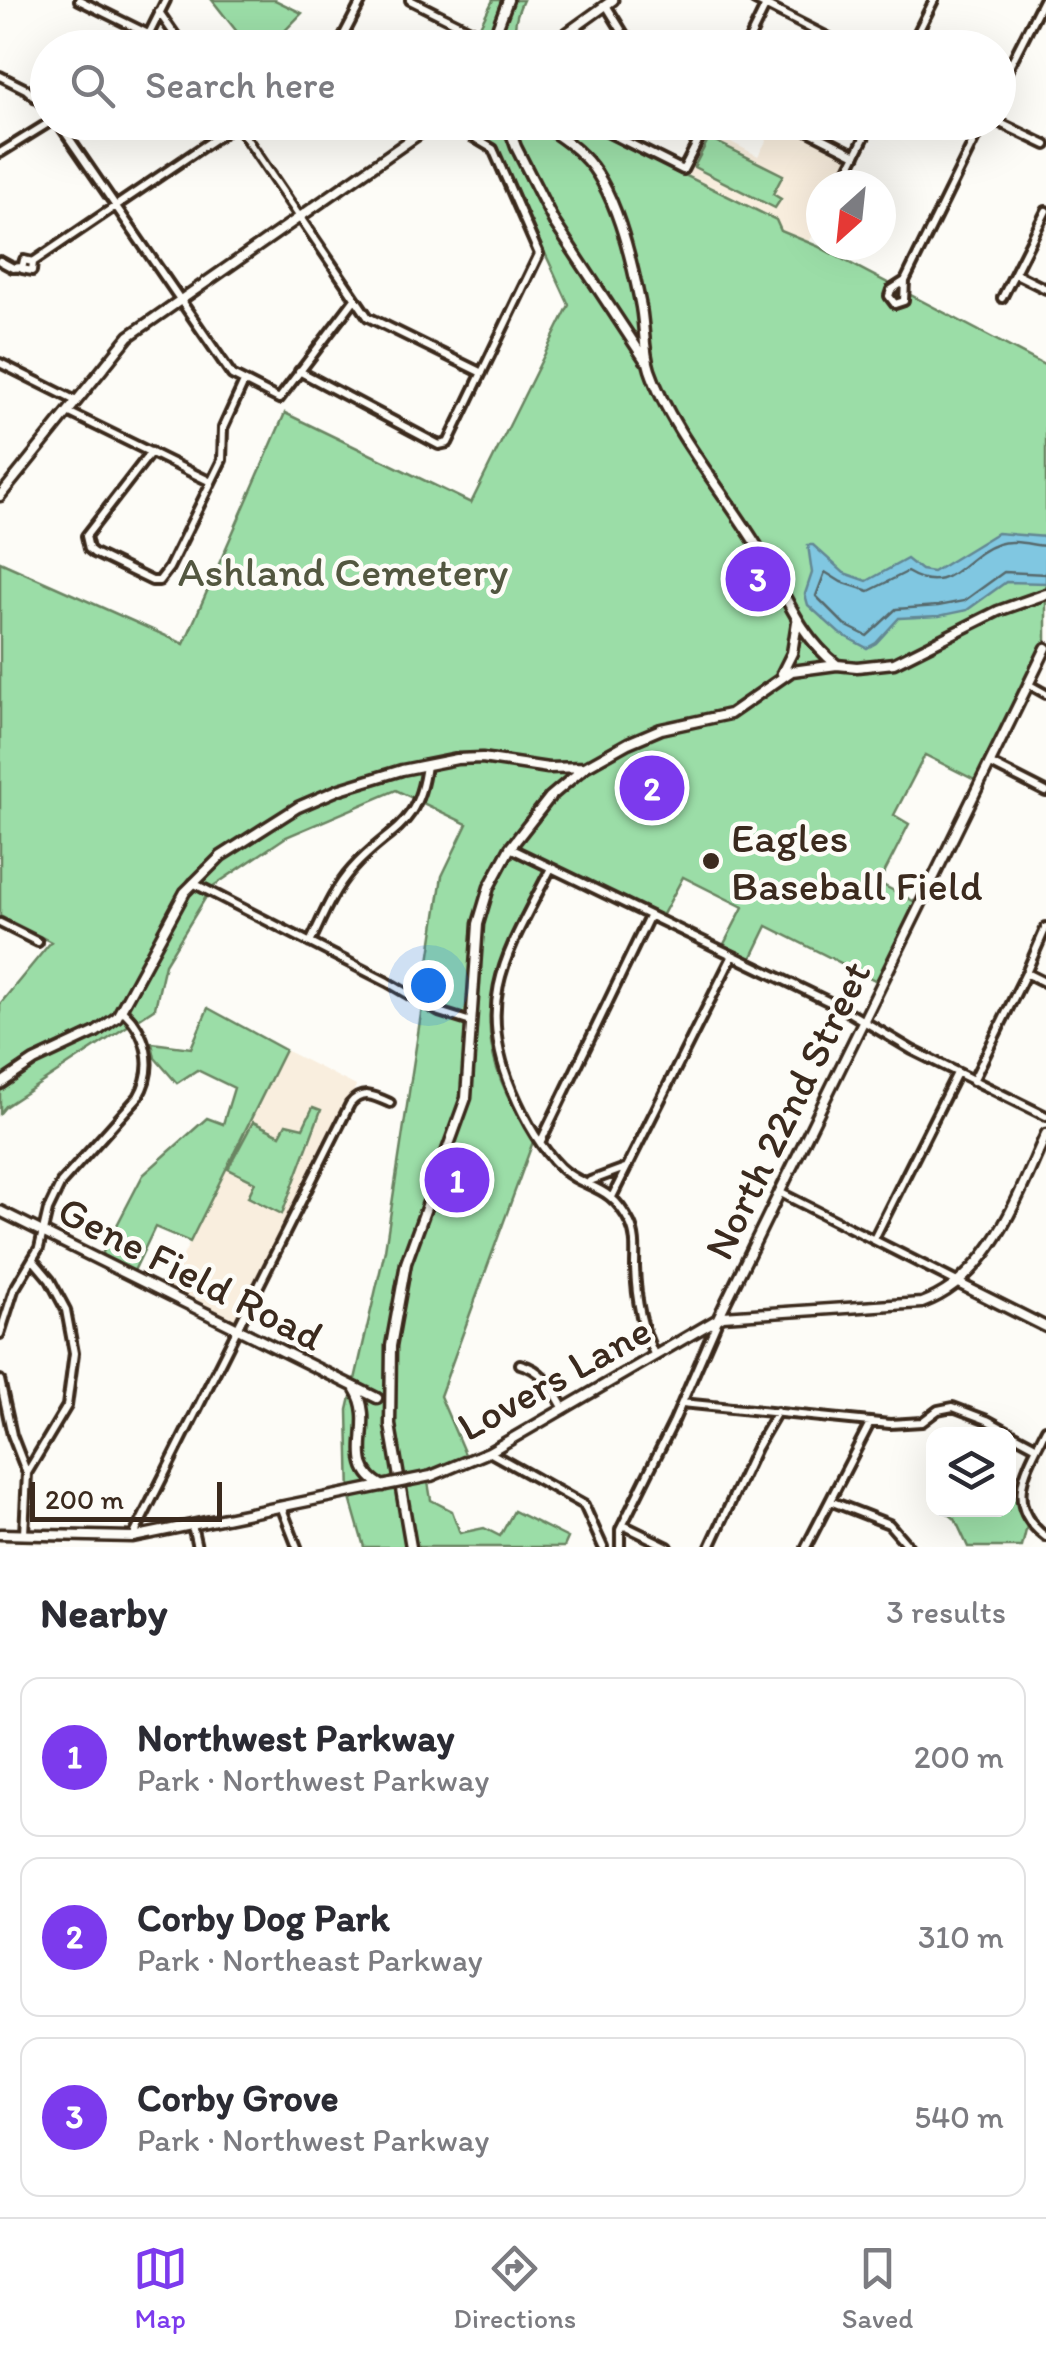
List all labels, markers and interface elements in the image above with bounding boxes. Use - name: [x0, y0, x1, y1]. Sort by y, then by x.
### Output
- search box: [30, 30, 1016, 140]
- icon: search: [65, 58, 120, 113]
- text: Search here: [145, 62, 336, 108]
- north arrow: [806, 170, 896, 260]
- pin: 3: [726, 542, 790, 616]
- park label: Ashland Cemetery: [178, 546, 508, 597]
- pin: 2: [620, 750, 684, 826]
- place label: Eagles Baseball Field: [731, 812, 983, 911]
- marker: Eagles Baseball Field: [700, 850, 722, 872]
- street label: North 22nd Street: [693, 952, 881, 1268]
- your location: [403, 960, 454, 1011]
- pin: 1: [424, 1142, 490, 1218]
- street label: Gene Field Road: [50, 1184, 332, 1362]
- street label: Lovers Lane: [448, 1304, 660, 1452]
- map controls: [926, 1427, 1016, 1517]
- button: layers: [926, 1427, 1016, 1517]
- scale bar: [30, 1477, 222, 1522]
- text: 200 m: [45, 1482, 124, 1516]
- text: Nearby: [40, 1587, 167, 1638]
- text: 3 results: [886, 1593, 1006, 1631]
- text: Northwest Parkway: [137, 1715, 454, 1761]
- text: 1: [67, 1738, 82, 1776]
- text: 200 m: [914, 1738, 1004, 1776]
- text: Park · Northwest Parkway: [137, 1761, 489, 1799]
- text: Corby Dog Park: [137, 1895, 390, 1941]
- text: 2: [66, 1918, 83, 1956]
- text: 310 m: [918, 1918, 1004, 1956]
- text: Park · Northeast Parkway: [137, 1941, 483, 1979]
- text: Corby Grove: [137, 2075, 339, 2121]
- text: 3: [66, 2098, 83, 2136]
- text: 540 m: [914, 2098, 1004, 2136]
- text: Park · Northwest Parkway: [137, 2121, 489, 2159]
- tab: Map: [133, 2241, 188, 2335]
- tab: Directions: [453, 2241, 576, 2335]
- tab: Saved: [842, 2241, 913, 2335]

